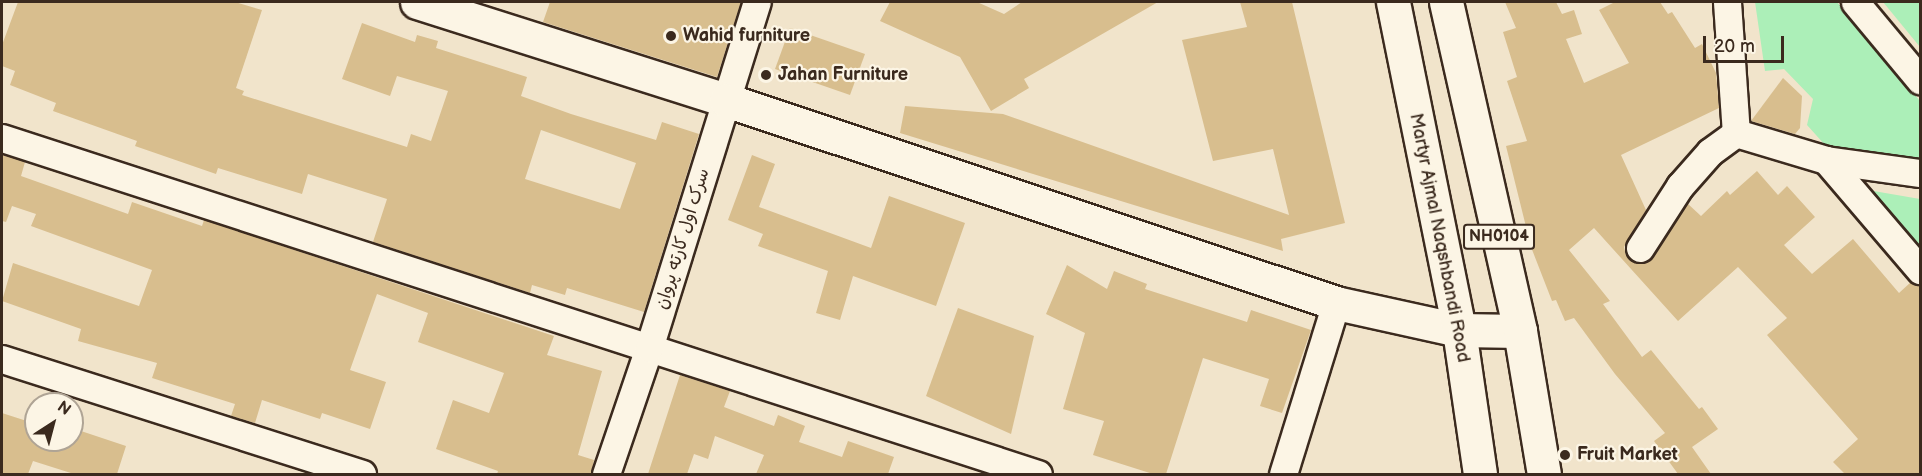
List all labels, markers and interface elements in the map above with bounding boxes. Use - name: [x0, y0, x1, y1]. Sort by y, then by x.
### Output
- scale bar: [1706, 24, 1787, 62]
- place label: Wahid furniture: [683, 25, 810, 47]
- marker: Wahid furniture: [664, 29, 678, 43]
- text: 20 m: [1714, 36, 1755, 57]
- place label: Jahan Furniture: [778, 64, 908, 86]
- marker: Jahan Furniture: [759, 68, 773, 82]
- street label: Martyr Ajmal Naqshbandi Road: [1404, 112, 1474, 364]
- street label: سرک اول کارته پروان: [651, 166, 715, 312]
- road number: NH0104: [1463, 224, 1535, 250]
- north arrow: [24, 392, 84, 452]
- text: N: [53, 397, 74, 420]
- place label: Fruit Market: [1577, 444, 1678, 466]
- marker: Fruit Market: [1558, 448, 1572, 462]

